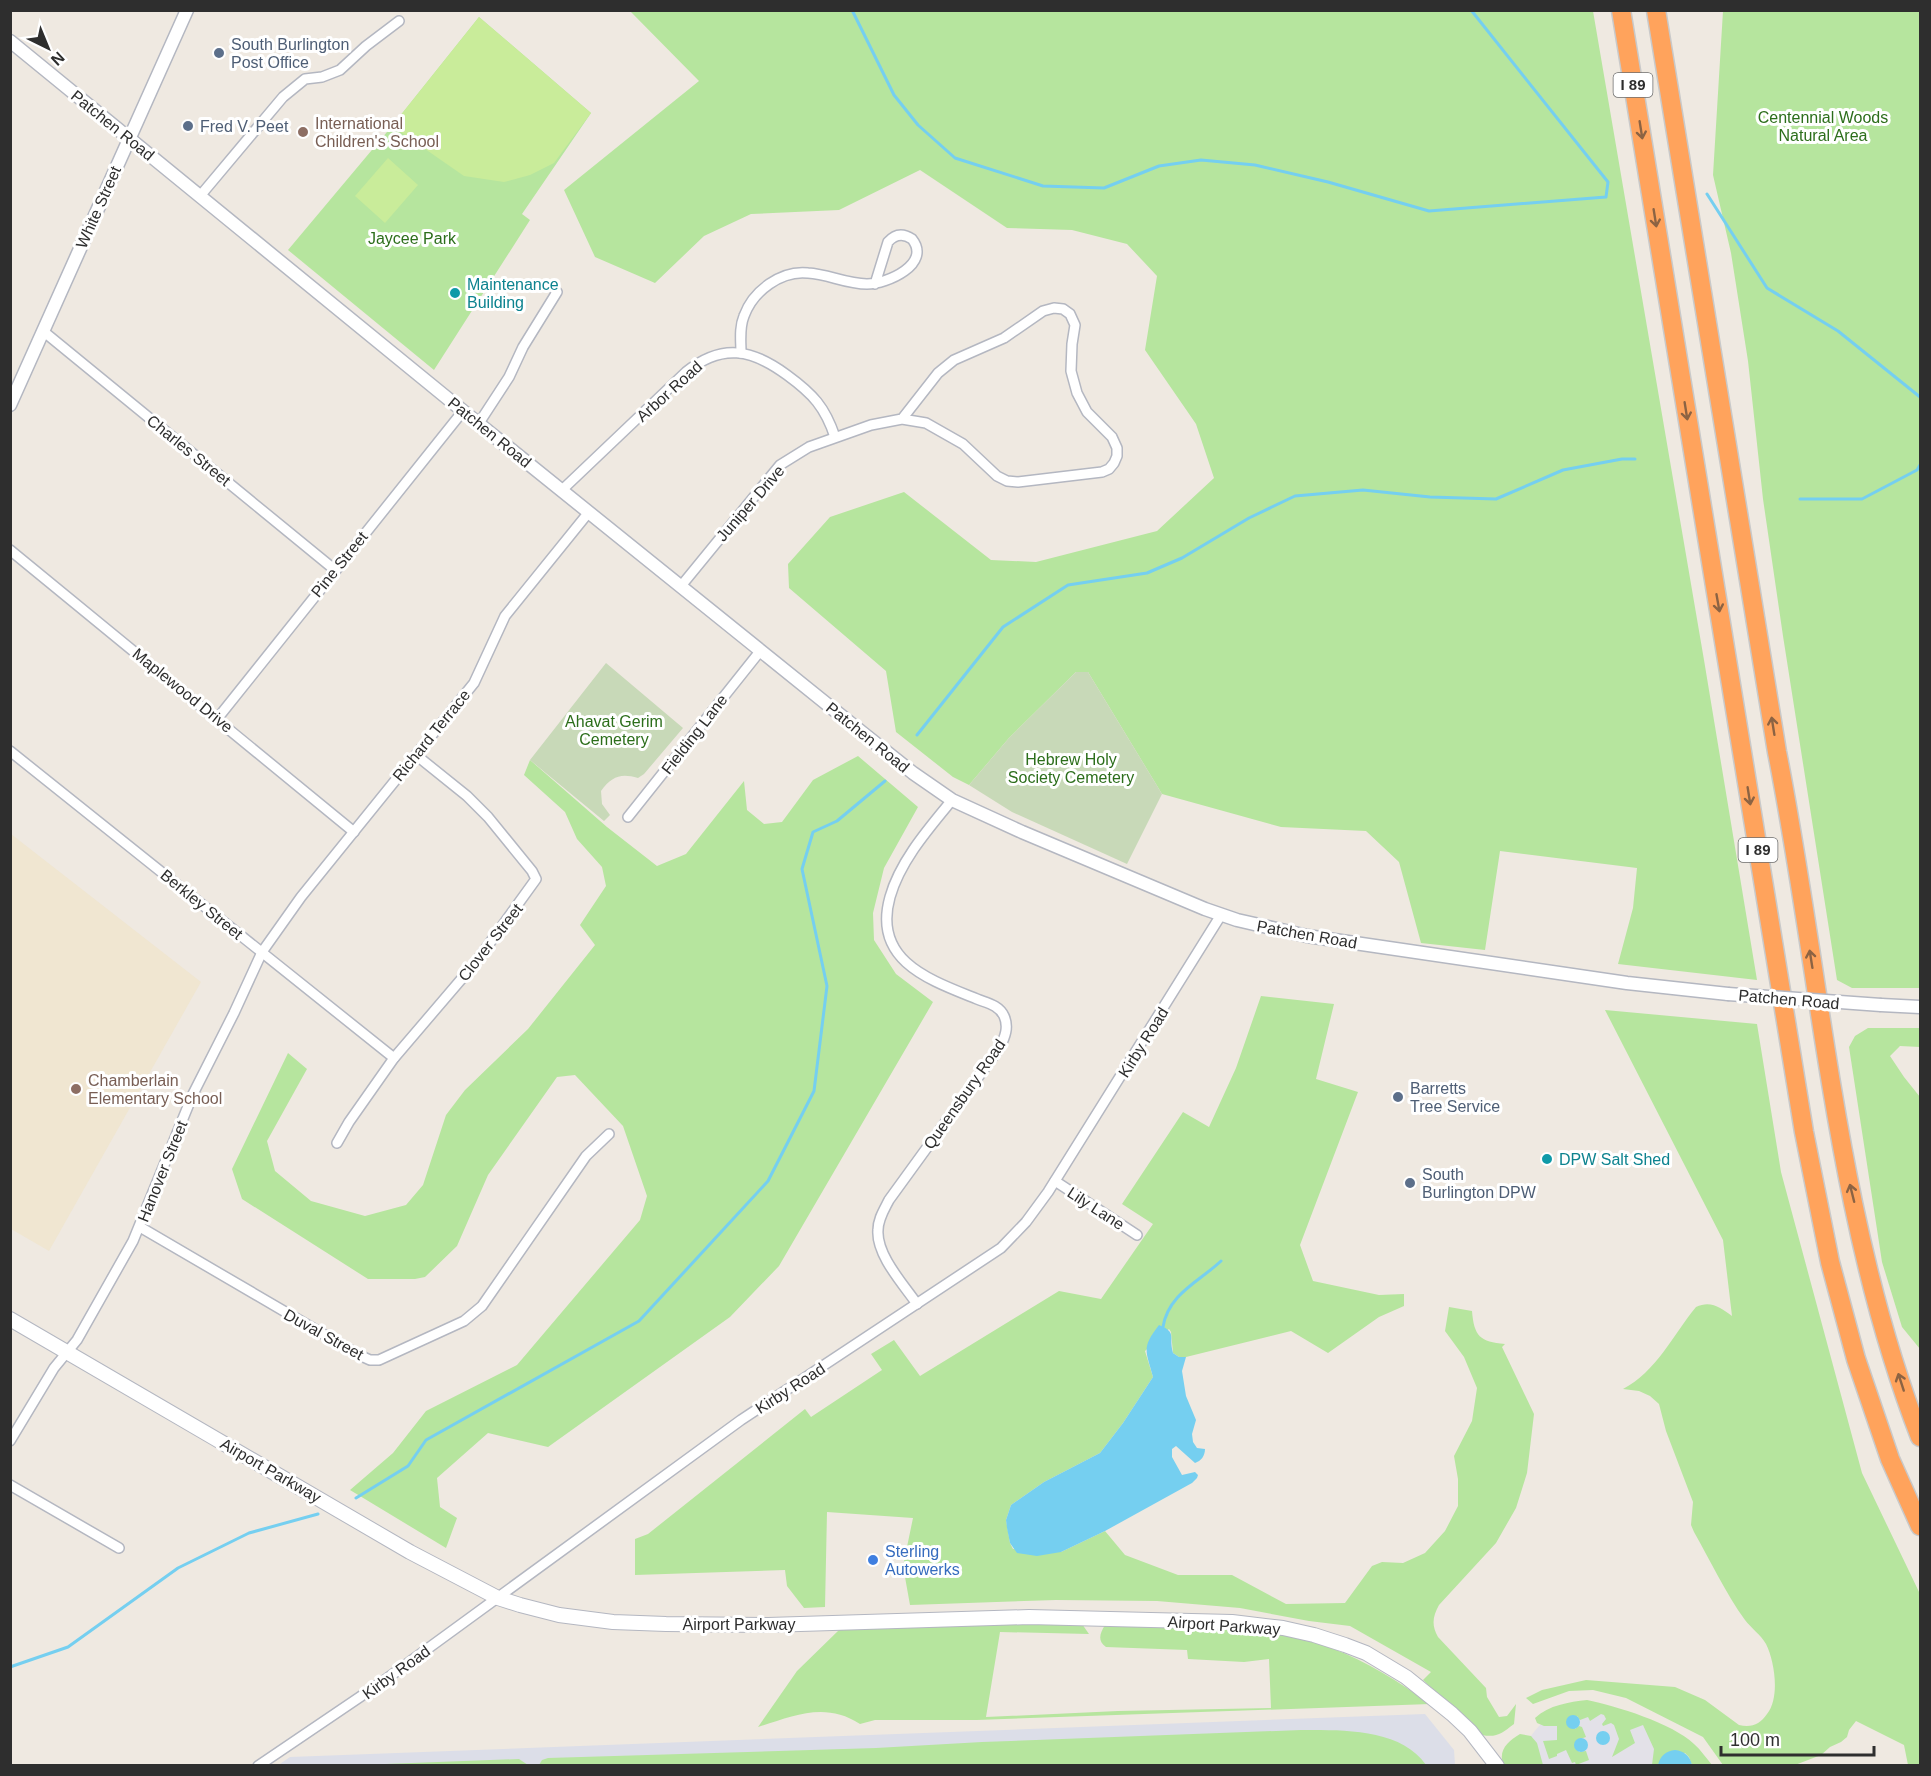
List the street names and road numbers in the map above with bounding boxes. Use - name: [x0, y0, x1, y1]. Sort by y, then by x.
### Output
- road number: I 89: [1614, 73, 1652, 97]
- street label: Patchen Road: [68, 87, 157, 164]
- street label: White Street: [73, 163, 124, 251]
- street label: Arbor Road: [633, 358, 705, 425]
- street label: Patchen Road: [445, 394, 534, 471]
- street label: Charles Street: [144, 412, 234, 490]
- street label: Juniper Drive: [713, 462, 788, 544]
- street label: Pine Street: [308, 528, 371, 600]
- street label: Maplewood Drive: [129, 645, 236, 736]
- street label: Richard Terrace: [389, 686, 474, 784]
- street label: Fielding Lane: [658, 691, 731, 777]
- street label: Patchen Road: [823, 699, 912, 776]
- road number: I 89: [1738, 838, 1778, 862]
- street label: Berkley Street: [157, 866, 247, 943]
- street label: Clover Street: [455, 900, 526, 984]
- street label: Patchen Road: [1256, 917, 1358, 952]
- street label: Patchen Road: [1738, 987, 1840, 1012]
- street label: Kirby Road: [1115, 1004, 1172, 1080]
- street label: Queensbury Road: [920, 1036, 1009, 1152]
- street label: Hanover Street: [134, 1118, 191, 1224]
- street label: Lily Lane: [1064, 1184, 1127, 1233]
- street label: Duval Street: [281, 1306, 367, 1363]
- street label: Kirby Road: [752, 1360, 828, 1417]
- street label: Airport Parkway: [218, 1435, 324, 1506]
- street label: Airport Parkway: [1167, 1613, 1281, 1638]
- street label: Airport Parkway: [683, 1616, 795, 1633]
- street label: Kirby Road: [359, 1642, 433, 1703]

